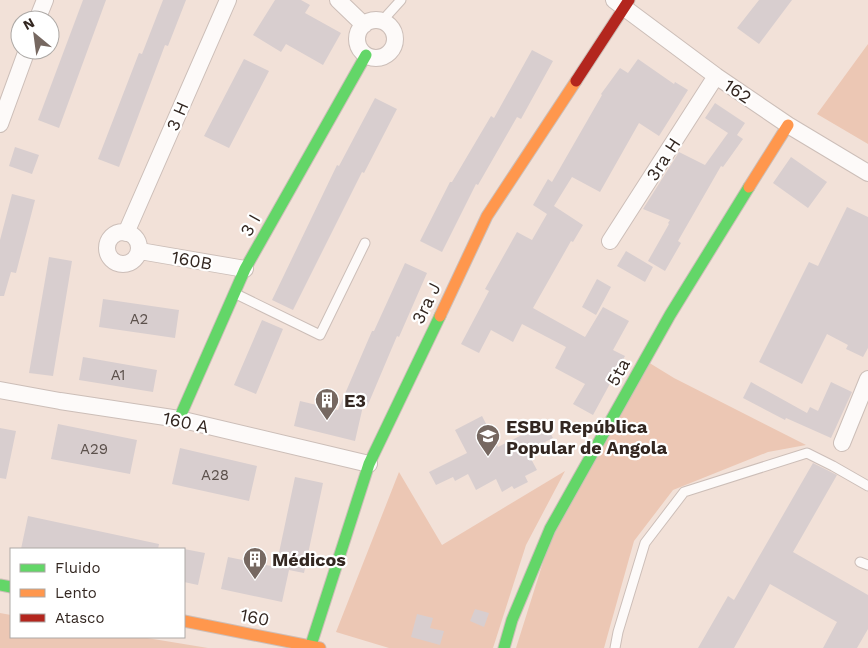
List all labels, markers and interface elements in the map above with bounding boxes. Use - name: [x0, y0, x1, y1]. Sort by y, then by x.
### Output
- north arrow: [10, 10, 60, 60]
- text: N: [20, 14, 37, 33]
- street label: 162: [720, 74, 756, 108]
- street label: 3 H: [162, 98, 192, 134]
- street label: 3ra H: [641, 134, 685, 184]
- street label: 3 I: [235, 210, 265, 240]
- street label: 160B: [170, 246, 214, 274]
- street label: 3ra J: [407, 279, 445, 327]
- house number: A2: [130, 310, 148, 328]
- street label: 5ta: [602, 355, 634, 389]
- house number: A1: [111, 366, 125, 384]
- building icon: E3: [314, 387, 340, 421]
- place label: E3: [344, 390, 366, 411]
- street label: 160 A: [161, 407, 211, 437]
- place label: ESBU República Popular de Angola: [506, 416, 668, 458]
- school or university icon: ESBU República Popular de Angola: [475, 423, 501, 457]
- house number: A29: [80, 440, 108, 458]
- house number: A28: [201, 466, 229, 484]
- building icon: Médicos: [242, 546, 268, 580]
- legend: [10, 548, 185, 638]
- place label: Médicos: [272, 549, 346, 570]
- text: Fluido: [55, 559, 100, 577]
- text: Lento: [55, 584, 97, 602]
- street label: 160: [239, 604, 271, 630]
- text: Atasco: [55, 609, 104, 627]

